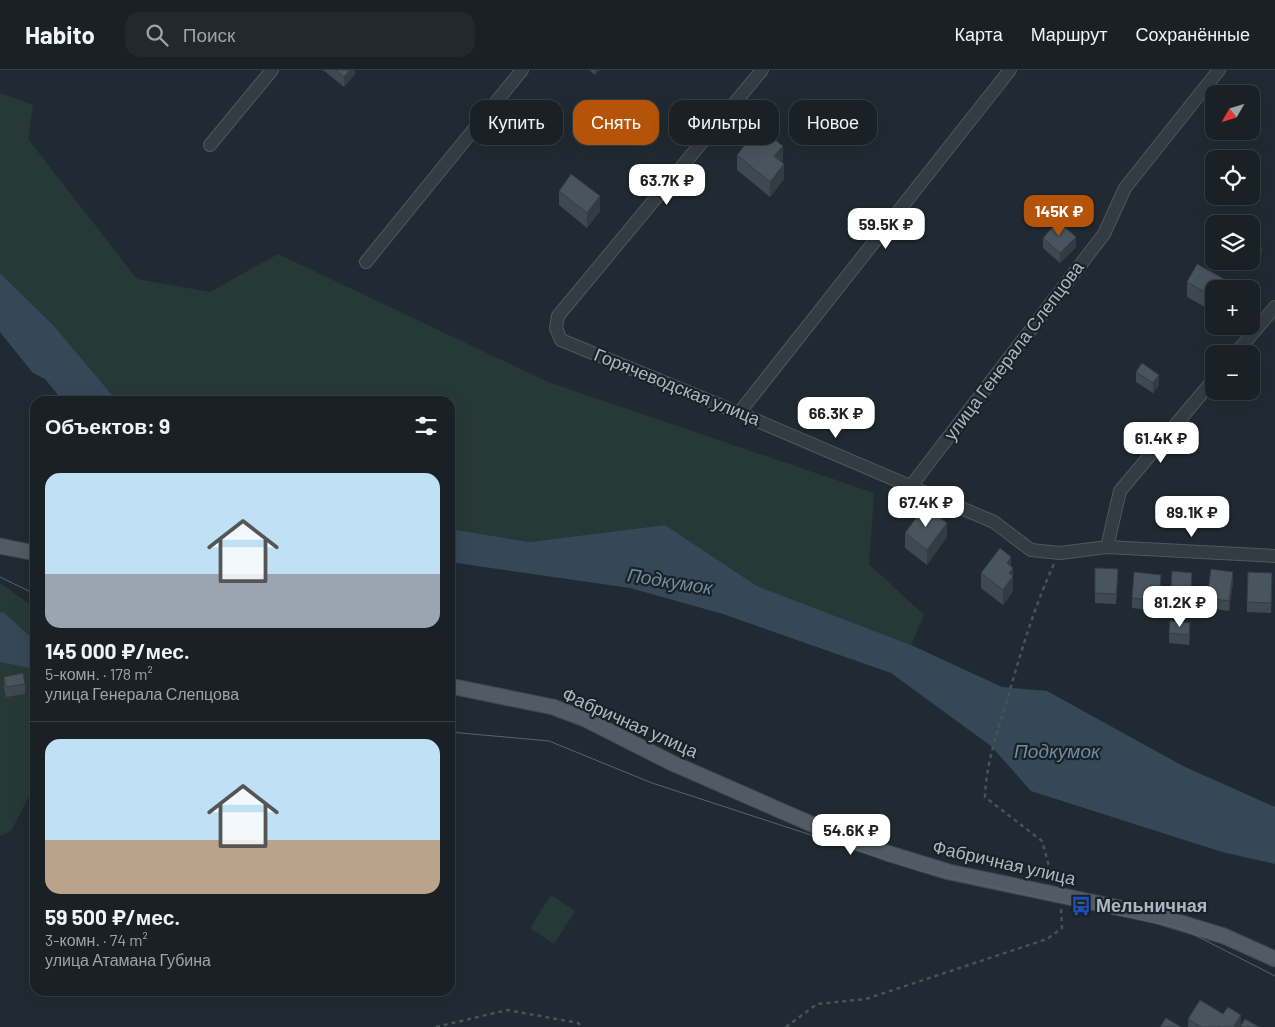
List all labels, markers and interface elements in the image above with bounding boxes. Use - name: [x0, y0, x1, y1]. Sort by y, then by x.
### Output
- search box: [125, 12, 475, 57]
- text: Habito: [25, 20, 95, 49]
- icon: search: [143, 21, 171, 49]
- text: Поиск: [183, 23, 235, 46]
- text: Карта: [955, 23, 1003, 45]
- text: Маршрут: [1031, 23, 1107, 45]
- text: Сохранённые: [1135, 23, 1250, 45]
- north arrow: [1205, 85, 1260, 140]
- map controls: [1205, 85, 1260, 400]
- chip: Купить: [470, 100, 563, 145]
- chip: Снять: [573, 100, 659, 145]
- chip: Фильтры: [669, 100, 779, 145]
- chip: Новое: [789, 100, 877, 145]
- button: locate: [1205, 150, 1260, 205]
- pin: 63.7K ₽: [621, 164, 713, 206]
- text: 63.7K ₽: [640, 170, 694, 189]
- pin: 145K ₽: [1018, 194, 1100, 237]
- text: 145K ₽: [1035, 201, 1083, 220]
- pin: 59.5K ₽: [840, 208, 932, 250]
- text: 59.5K ₽: [859, 214, 913, 233]
- button: layers: [1205, 215, 1260, 270]
- street label: улица Генерала Слепцова: [939, 256, 1088, 444]
- button: +: [1205, 280, 1260, 335]
- street label: Горячеводская улица: [591, 343, 765, 430]
- button: −: [1205, 345, 1260, 400]
- pin: 66.3K ₽: [790, 396, 882, 439]
- text: 66.3K ₽: [809, 403, 863, 422]
- icon: filters: [412, 412, 440, 440]
- text: Объектов: 9: [45, 413, 170, 438]
- pin: 61.4K ₽: [1115, 422, 1207, 464]
- text: 61.4K ₽: [1135, 428, 1187, 447]
- pin: 67.4K ₽: [880, 486, 972, 528]
- text: 67.4K ₽: [899, 492, 953, 511]
- pin: 89.1K ₽: [1146, 496, 1238, 538]
- text: 89.1K ₽: [1166, 502, 1218, 521]
- icon: home: [198, 506, 288, 596]
- water label: Подкумок: [626, 562, 715, 599]
- pin: 81.2K ₽: [1134, 586, 1226, 628]
- text: 81.2K ₽: [1154, 592, 1206, 611]
- text: 145 000 ₽/мес.: [45, 638, 190, 663]
- text: 5-комн. · 178 m²: [45, 664, 153, 683]
- street label: Фабричная улица: [559, 682, 703, 762]
- text: улица Генерала Слепцова: [45, 684, 239, 703]
- water label: Подкумок: [1014, 739, 1101, 762]
- icon: home: [198, 771, 288, 861]
- pin: 54.6K ₽: [805, 814, 897, 856]
- text: 54.6K ₽: [823, 820, 879, 839]
- street label: Фабричная улица: [931, 835, 1079, 889]
- place label: Мельничная: [1096, 894, 1207, 916]
- bus stop icon: Мельничная: [1070, 895, 1092, 917]
- text: 59 500 ₽/мес.: [45, 904, 180, 929]
- text: 3-комн. · 74 m²: [45, 930, 148, 949]
- text: улица Атамана Губина: [45, 950, 211, 969]

